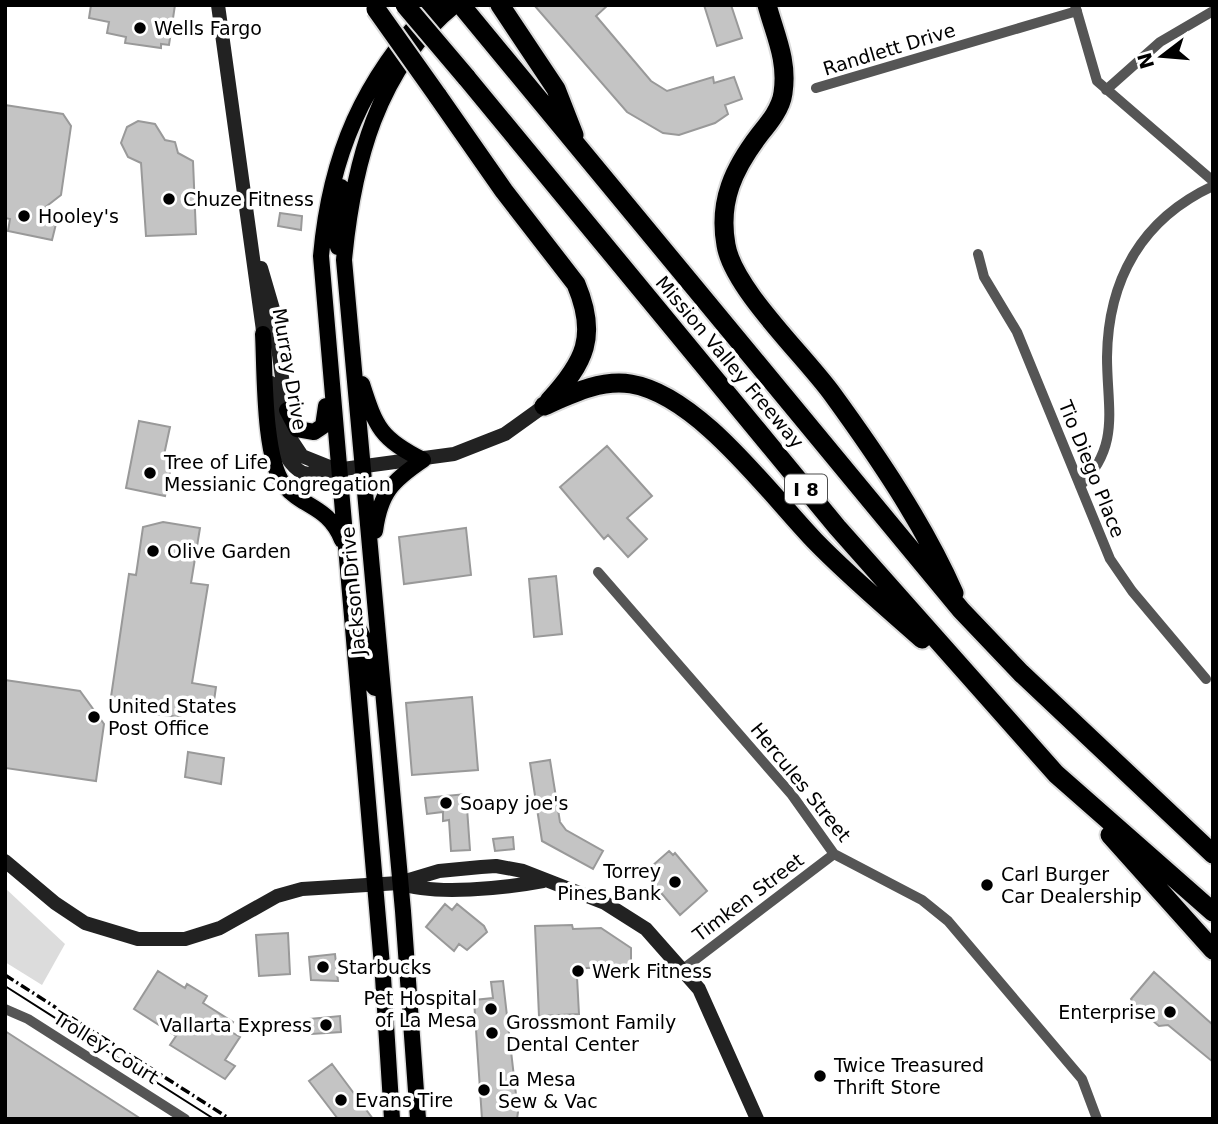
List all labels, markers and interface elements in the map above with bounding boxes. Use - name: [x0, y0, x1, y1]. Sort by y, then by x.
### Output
- place label: Wells Fargo: [154, 17, 262, 39]
- street label: Randlett Drive: [820, 18, 958, 80]
- marker: Wells Fargo: [132, 20, 148, 36]
- north arrow: [1127, 21, 1197, 91]
- text: N: [1133, 50, 1158, 71]
- place label: Chuze Fitness: [183, 188, 314, 210]
- marker: Chuze Fitness: [161, 191, 177, 207]
- place label: Hooley's: [38, 205, 119, 227]
- marker: Hooley's: [16, 208, 32, 224]
- street label: Mission Valley Freeway: [652, 271, 808, 453]
- street label: Murray Drive: [268, 306, 312, 432]
- street label: Tio Diego Place: [1054, 396, 1130, 541]
- place label: Tree of Life Messianic Congregation: [163, 451, 391, 495]
- marker: Tree of Life Messianic Congregation: [142, 465, 158, 481]
- road number: I 8: [785, 475, 827, 504]
- street label: Jackson Drive: [336, 526, 370, 657]
- place label: Olive Garden: [167, 540, 291, 562]
- marker: Olive Garden: [145, 543, 161, 559]
- place label: United States Post Office: [108, 695, 237, 739]
- marker: United States Post Office: [86, 709, 102, 725]
- street label: Hercules Street: [746, 718, 856, 846]
- place label: Soapy joe's: [460, 792, 568, 814]
- marker: Soapy joe's: [438, 795, 454, 811]
- street label: Timken Street: [688, 848, 808, 946]
- place label: Torrey Pines Bank: [557, 860, 661, 904]
- place label: Carl Burger Car Dealership: [1001, 863, 1142, 907]
- marker: Torrey Pines Bank: [667, 874, 683, 890]
- marker: Carl Burger Car Dealership: [979, 877, 995, 893]
- place label: Starbucks: [337, 956, 431, 978]
- marker: Starbucks: [315, 959, 331, 975]
- place label: Werk Fitness: [592, 960, 712, 982]
- marker: Werk Fitness: [570, 963, 586, 979]
- place label: Pet Hospital of La Mesa: [364, 987, 477, 1031]
- marker: Pet Hospital of La Mesa: [483, 1001, 499, 1017]
- place label: Enterprise: [1058, 1001, 1156, 1023]
- marker: Enterprise: [1162, 1004, 1178, 1020]
- street label: Trolley Court: [49, 1005, 163, 1088]
- place label: Grossmont Family Dental Center: [506, 1011, 676, 1055]
- place label: Vallarta Express: [159, 1014, 312, 1036]
- marker: Vallarta Express: [318, 1017, 334, 1033]
- marker: Grossmont Family Dental Center: [484, 1025, 500, 1041]
- place label: Twice Treasured Thrift Store: [833, 1054, 984, 1098]
- place label: La Mesa Sew & Vac: [498, 1068, 598, 1112]
- marker: Twice Treasured Thrift Store: [812, 1068, 828, 1084]
- marker: La Mesa Sew & Vac: [476, 1082, 492, 1098]
- place label: Evans Tire: [355, 1089, 453, 1111]
- marker: Evans Tire: [333, 1092, 349, 1108]

